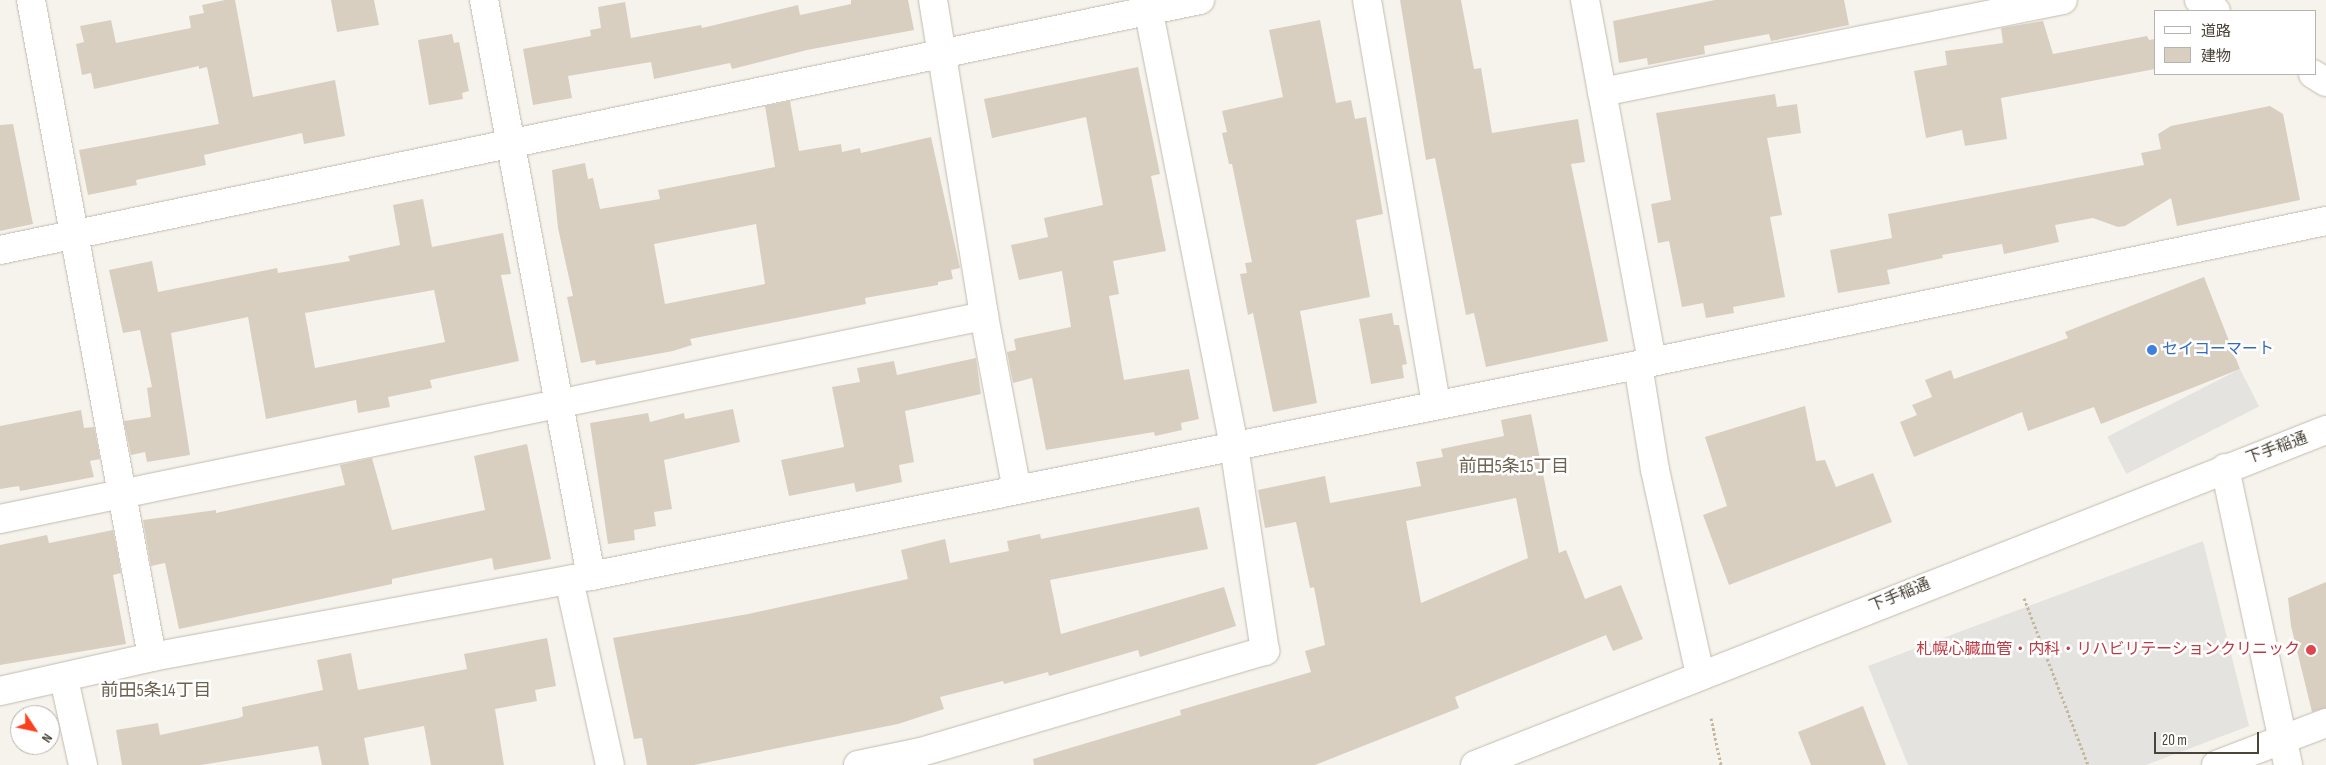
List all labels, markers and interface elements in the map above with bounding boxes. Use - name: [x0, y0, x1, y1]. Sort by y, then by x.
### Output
- legend: [2154, 10, 2316, 75]
- text: 道路: [2201, 22, 2231, 41]
- text: 建物: [2201, 47, 2231, 66]
- place label: セイコーマート: [2162, 340, 2274, 360]
- marker: セイコーマート: [2146, 344, 2158, 356]
- street label: 下手稲通: [2244, 429, 2310, 469]
- district label: 前田5条15丁目: [1459, 456, 1569, 478]
- street label: 下手稲通: [1867, 575, 1933, 617]
- place label: 札幌心臓血管・内科・リハビリテーションクリニック: [1916, 640, 2300, 660]
- marker: 札幌心臓血管・内科・リハビリテーションクリニック: [2304, 643, 2318, 657]
- district label: 前田5条14丁目: [100, 680, 212, 702]
- north arrow: [10, 705, 60, 755]
- scale bar: [2156, 722, 2261, 754]
- text: N: [38, 730, 56, 746]
- text: 20 m: [2162, 731, 2187, 750]

